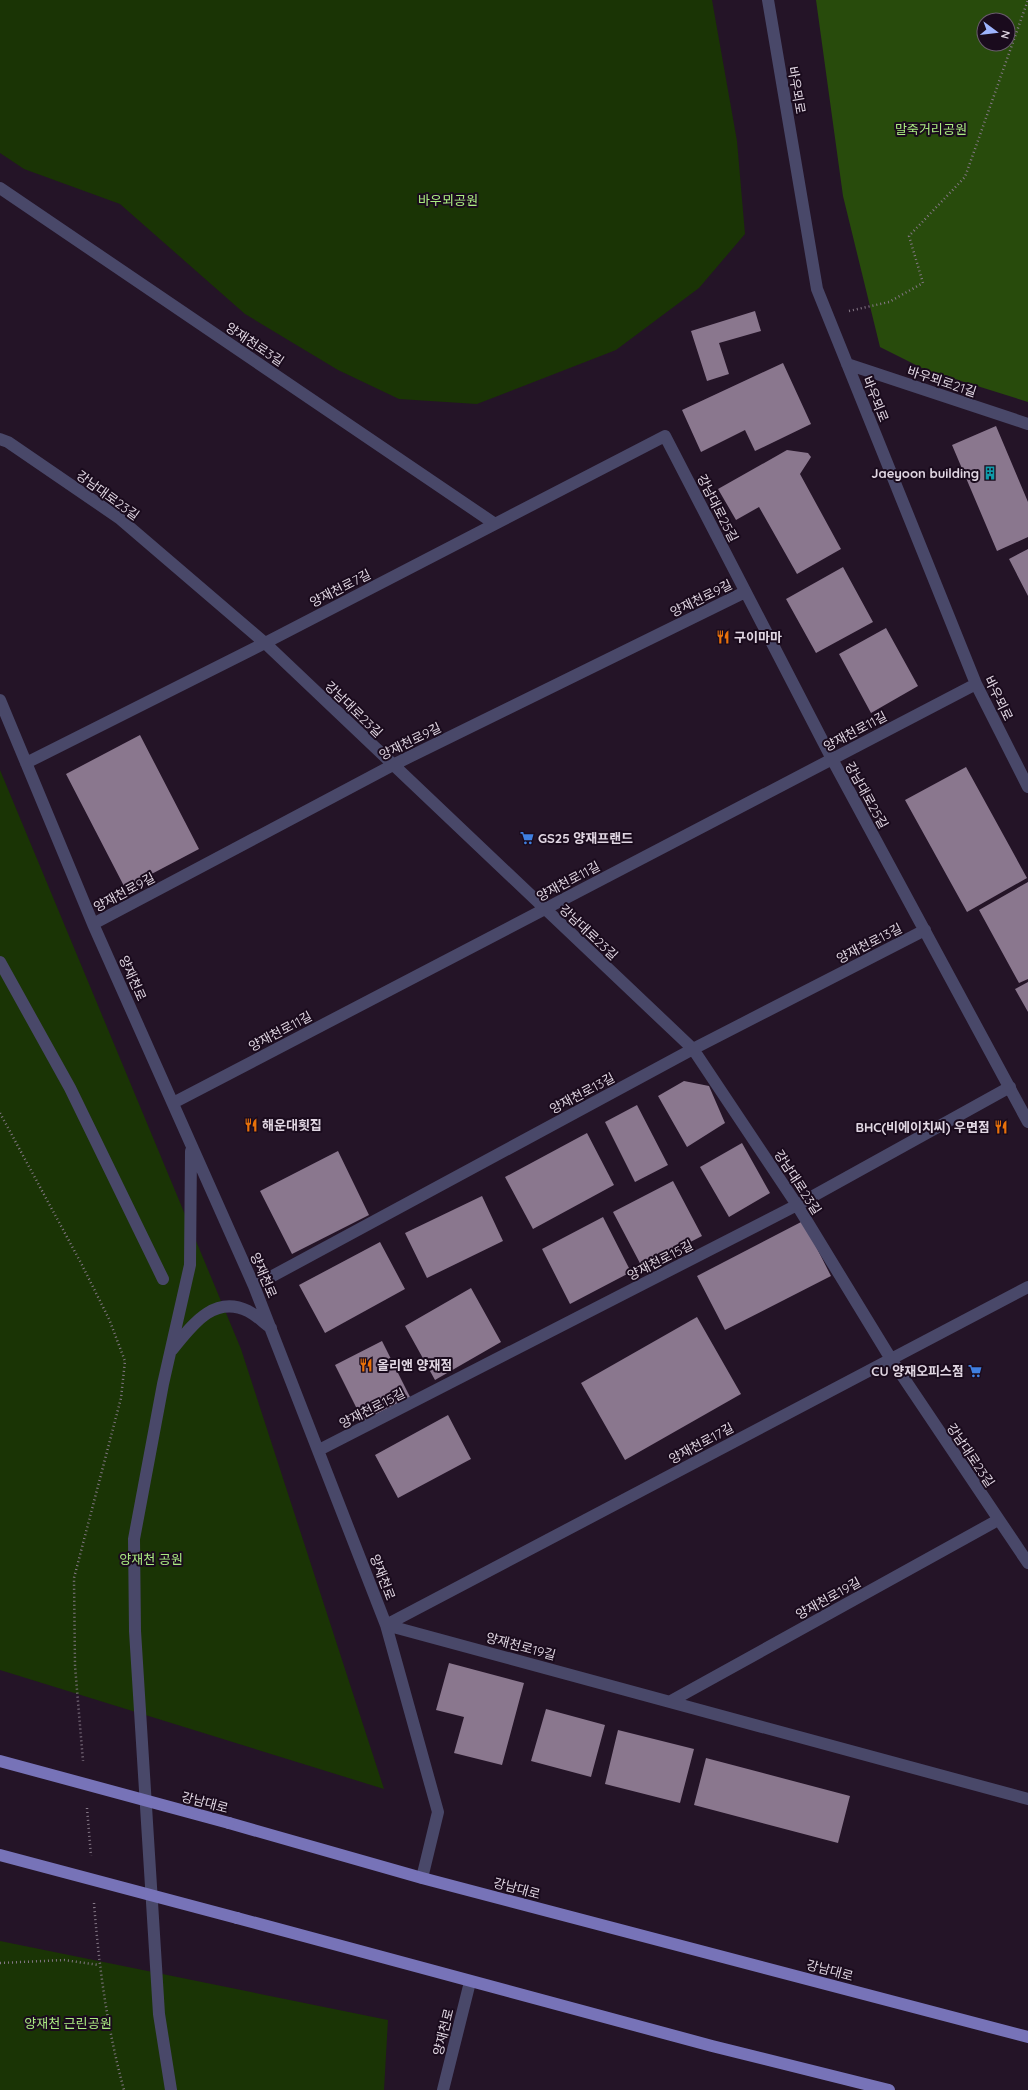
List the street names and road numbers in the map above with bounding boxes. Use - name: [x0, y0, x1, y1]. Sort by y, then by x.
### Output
- street label: 바우뫼로: [785, 65, 809, 115]
- street label: 양재천로3길: [223, 319, 287, 369]
- street label: 바우뫼로21길: [905, 362, 979, 400]
- street label: 바우뫼로: [860, 374, 892, 424]
- street label: 강남대로23길: [73, 467, 143, 523]
- street label: 강남대로25길: [694, 471, 742, 545]
- street label: 양재천로7길: [307, 566, 373, 610]
- street label: 양재천로9길: [667, 576, 735, 620]
- street label: 바우뫼로: [981, 673, 1017, 723]
- street label: 강남대로23길: [322, 678, 386, 740]
- street label: 양재천로11길: [821, 708, 889, 754]
- street label: 양재천로9길: [376, 719, 444, 763]
- street label: 강남대로25길: [842, 759, 892, 831]
- street label: 양재천로11길: [534, 858, 602, 904]
- street label: 양재천로9길: [91, 869, 157, 915]
- street label: 강남대로23길: [557, 901, 621, 963]
- street label: 양재천로13길: [834, 920, 904, 966]
- street label: 양재천로: [116, 953, 150, 1003]
- street label: 양재천로11길: [246, 1008, 314, 1054]
- street label: 양재천로13길: [547, 1069, 617, 1117]
- street label: 강남대로23길: [771, 1147, 825, 1217]
- street label: 양재천로15길: [624, 1237, 696, 1283]
- street label: 양재천로: [247, 1250, 281, 1300]
- street label: 양재천로15길: [336, 1385, 408, 1431]
- street label: 양재천로17길: [666, 1419, 736, 1467]
- street label: 강남대로23길: [944, 1420, 998, 1490]
- street label: 양재천로: [367, 1552, 399, 1602]
- street label: 양재천로19길: [793, 1574, 863, 1622]
- street label: 양재천로19길: [484, 1629, 558, 1663]
- street label: 강남대로: [180, 1788, 230, 1816]
- street label: 강남대로: [492, 1874, 542, 1902]
- street label: 강남대로: [805, 1956, 855, 1984]
- street label: 양재천로: [429, 2007, 457, 2057]

